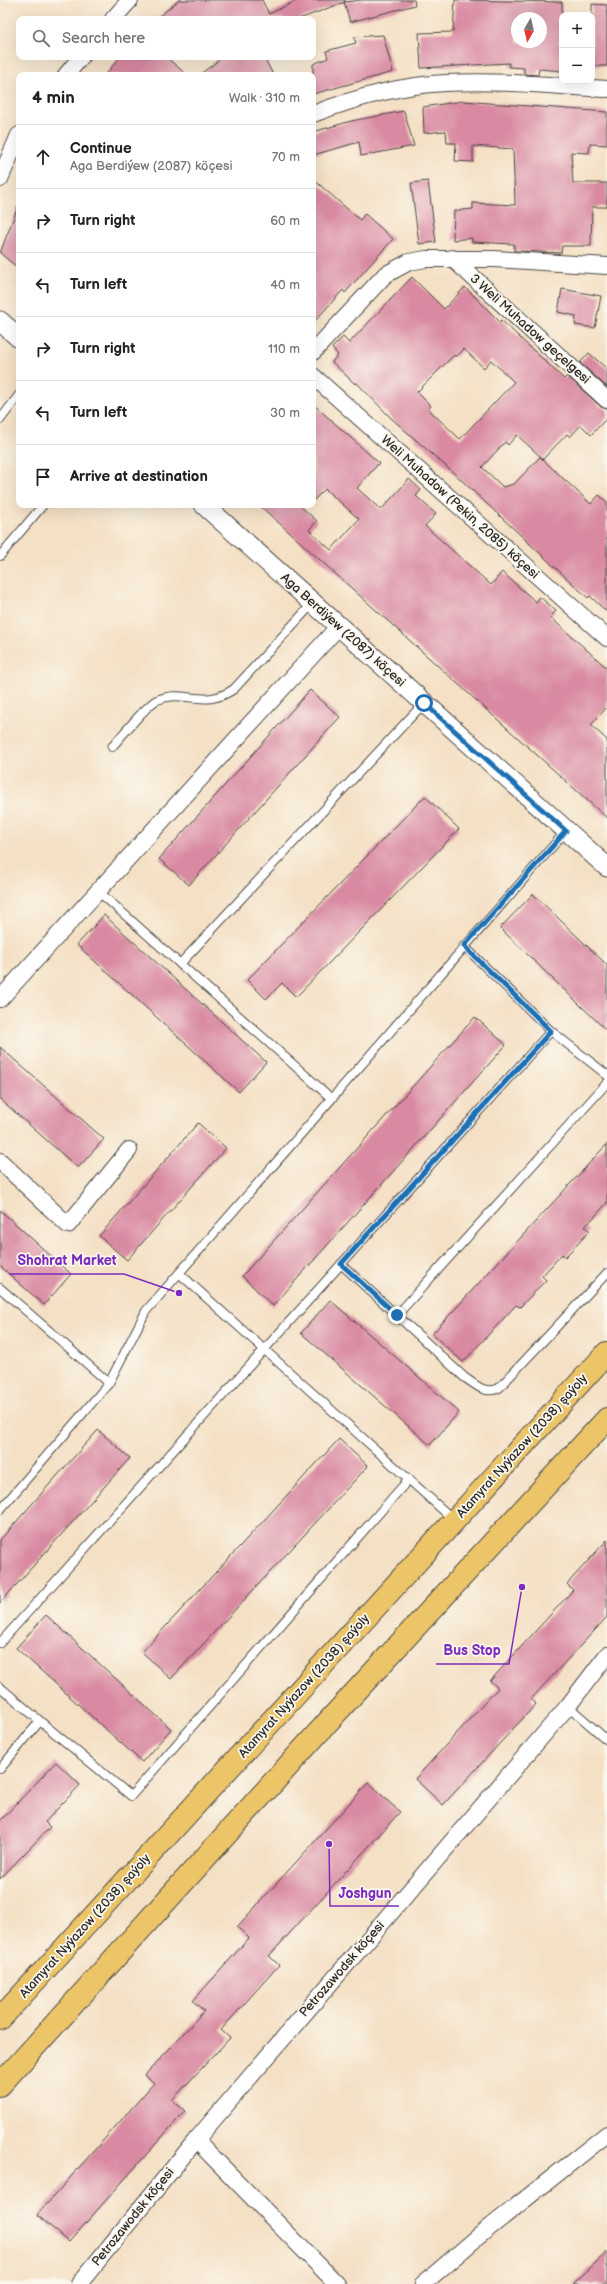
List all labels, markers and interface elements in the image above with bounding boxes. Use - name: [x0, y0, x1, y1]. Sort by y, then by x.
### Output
- north arrow: [511, 12, 547, 48]
- map controls: [559, 12, 595, 84]
- button: +: [559, 12, 595, 48]
- search box: [16, 16, 316, 60]
- icon: search: [30, 27, 52, 49]
- text: Search here: [62, 29, 145, 48]
- button: −: [559, 48, 595, 84]
- text: 4 min: [32, 88, 75, 108]
- text: Walk · 310 m: [229, 90, 300, 106]
- text: Continue: [70, 139, 132, 158]
- icon: ahead: [32, 146, 54, 168]
- text: 70 m: [272, 149, 300, 165]
- text: Aga Berdiýew (2087) köçesi: [70, 158, 233, 174]
- icon: right: [32, 210, 54, 232]
- text: Turn right: [70, 211, 135, 230]
- text: 60 m: [270, 213, 300, 229]
- street label: 3 Weli Muhadow geçelgesi: [466, 271, 594, 387]
- icon: left: [32, 274, 54, 296]
- text: Turn left: [70, 275, 127, 294]
- text: 40 m: [270, 277, 300, 293]
- icon: right: [32, 338, 54, 360]
- text: Turn right: [70, 339, 135, 358]
- text: 110 m: [268, 341, 300, 357]
- icon: left: [32, 402, 54, 424]
- text: Turn left: [70, 403, 127, 422]
- text: 30 m: [270, 405, 300, 421]
- street label: Weli Muhadow (Pekin, 2085) köçesi: [378, 432, 542, 582]
- icon: arrive: [32, 466, 54, 488]
- text: Arrive at destination: [70, 467, 208, 486]
- street label: Aga Berdiýew (2087) köçesi: [277, 570, 409, 690]
- route start: [415, 694, 433, 712]
- callout: Shohrat Market: [9, 1248, 124, 1274]
- text: Shohrat Market: [18, 1252, 117, 1269]
- route end: [388, 1306, 406, 1324]
- street label: Atamyrat Nyýazow (2038) şaýoly: [453, 1371, 591, 1521]
- street label: Atamyrat Nyýazow (2038) şaýoly: [235, 1611, 373, 1761]
- callout: Bus Stop: [436, 1638, 509, 1664]
- text: Bus Stop: [443, 1642, 501, 1659]
- street label: Atamyrat Nyýazow (2038) şaýoly: [16, 1851, 154, 2001]
- callout: Joshgun: [330, 1880, 399, 1906]
- text: Joshgun: [338, 1885, 392, 1902]
- street label: Petrozawodsk köçesi: [296, 1918, 388, 2020]
- street label: Petrozawodsk köçesi: [88, 2165, 178, 2269]

